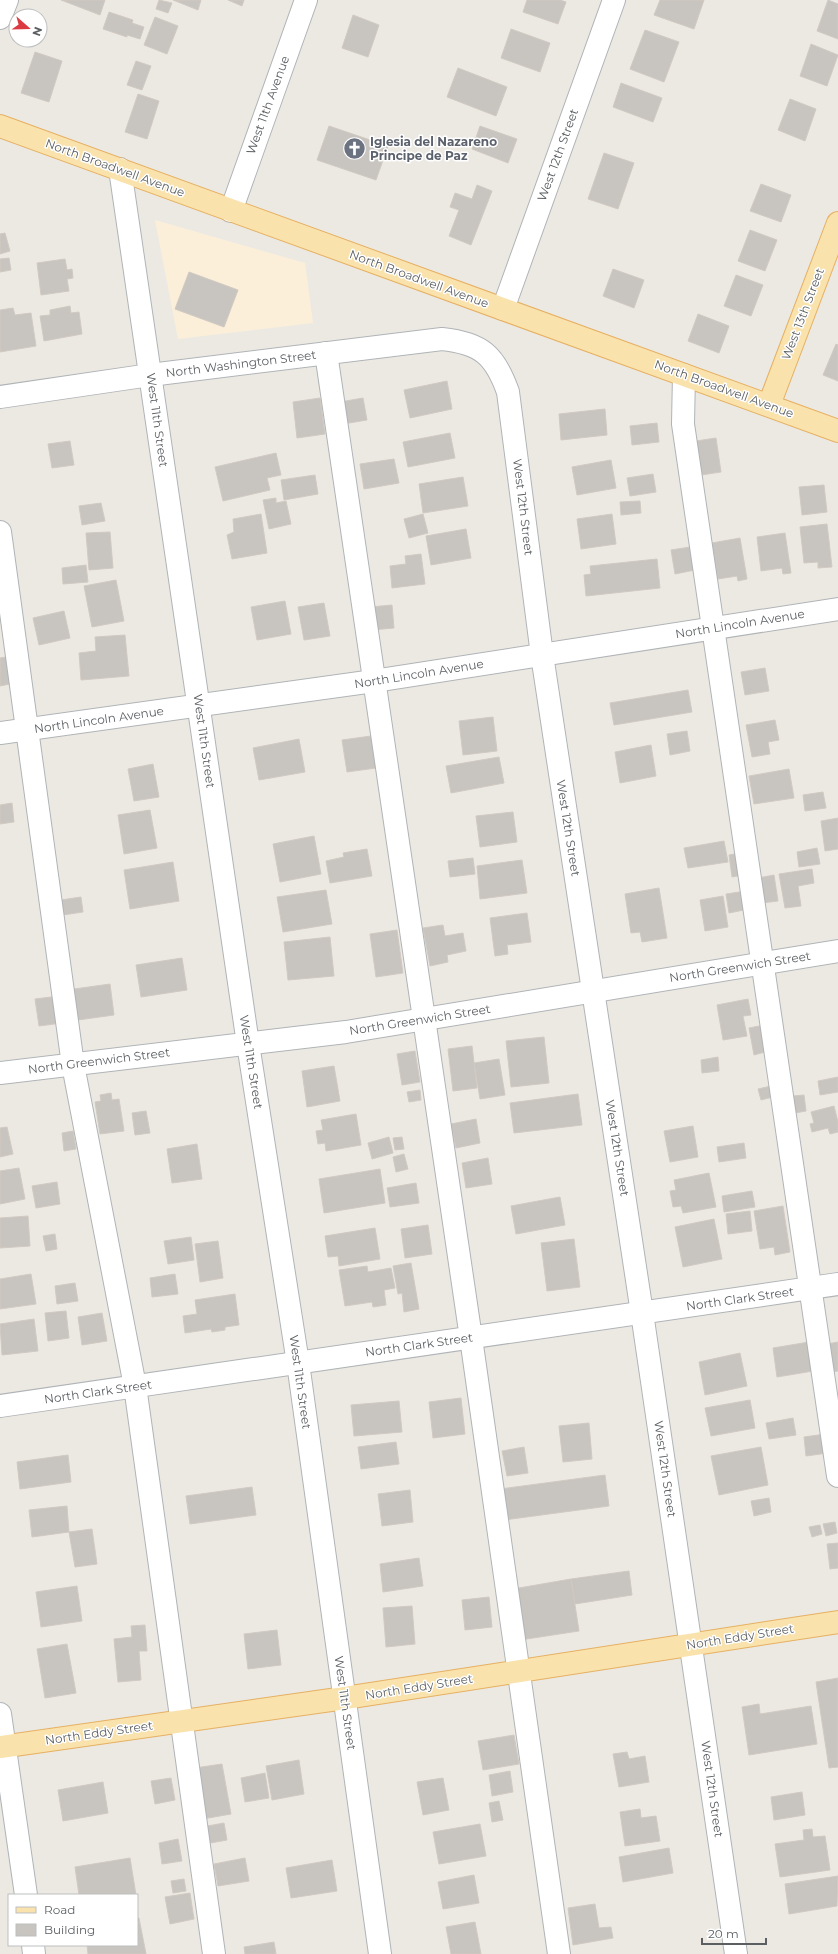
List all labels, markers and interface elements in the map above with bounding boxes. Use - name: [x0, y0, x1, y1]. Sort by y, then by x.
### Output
- north arrow: [8, 8, 48, 48]
- text: N: [29, 25, 45, 38]
- street label: West 11th Avenue: [243, 53, 292, 156]
- street label: West 12th Street: [534, 106, 581, 203]
- place label: Iglesia del Nazareno Principe de Paz: [370, 134, 497, 163]
- street label: North Broadwell Avenue: [43, 135, 187, 200]
- church icon: Iglesia del Nazareno Principe de Paz: [341, 136, 367, 162]
- street label: North Broadwell Avenue: [347, 246, 491, 311]
- street label: West 13th Street: [778, 266, 827, 362]
- street label: North Washington Street: [165, 347, 317, 380]
- street label: North Broadwell Avenue: [652, 356, 796, 421]
- street label: West 11th Street: [143, 372, 172, 468]
- street label: West 12th Street: [510, 458, 537, 556]
- street label: North Lincoln Avenue: [674, 606, 806, 641]
- street label: North Lincoln Avenue: [353, 656, 485, 691]
- street label: West 11th Street: [190, 693, 219, 789]
- street label: North Lincoln Avenue: [33, 703, 165, 736]
- street label: West 12th Street: [553, 779, 584, 877]
- street label: North Greenwich Street: [668, 948, 812, 985]
- street label: North Greenwich Street: [348, 1001, 492, 1038]
- street label: West 11th Street: [237, 1014, 266, 1110]
- street label: North Greenwich Street: [27, 1044, 171, 1077]
- street label: West 12th Street: [602, 1099, 633, 1197]
- street label: North Clark Street: [685, 1284, 795, 1313]
- street label: North Clark Street: [364, 1330, 474, 1359]
- street label: West 11th Street: [286, 1334, 315, 1430]
- street label: North Clark Street: [43, 1377, 153, 1406]
- street label: West 12th Street: [651, 1420, 680, 1518]
- street label: North Eddy Street: [685, 1621, 795, 1652]
- street label: West 11th Street: [331, 1655, 360, 1751]
- street label: North Eddy Street: [364, 1671, 474, 1702]
- street label: North Eddy Street: [44, 1718, 154, 1747]
- street label: West 12th Street: [698, 1740, 727, 1838]
- legend: [8, 1894, 138, 1946]
- text: Road: [44, 1902, 75, 1917]
- scale bar: [702, 1920, 766, 1946]
- text: Building: [44, 1922, 95, 1937]
- text: 20 m: [708, 1926, 739, 1941]

